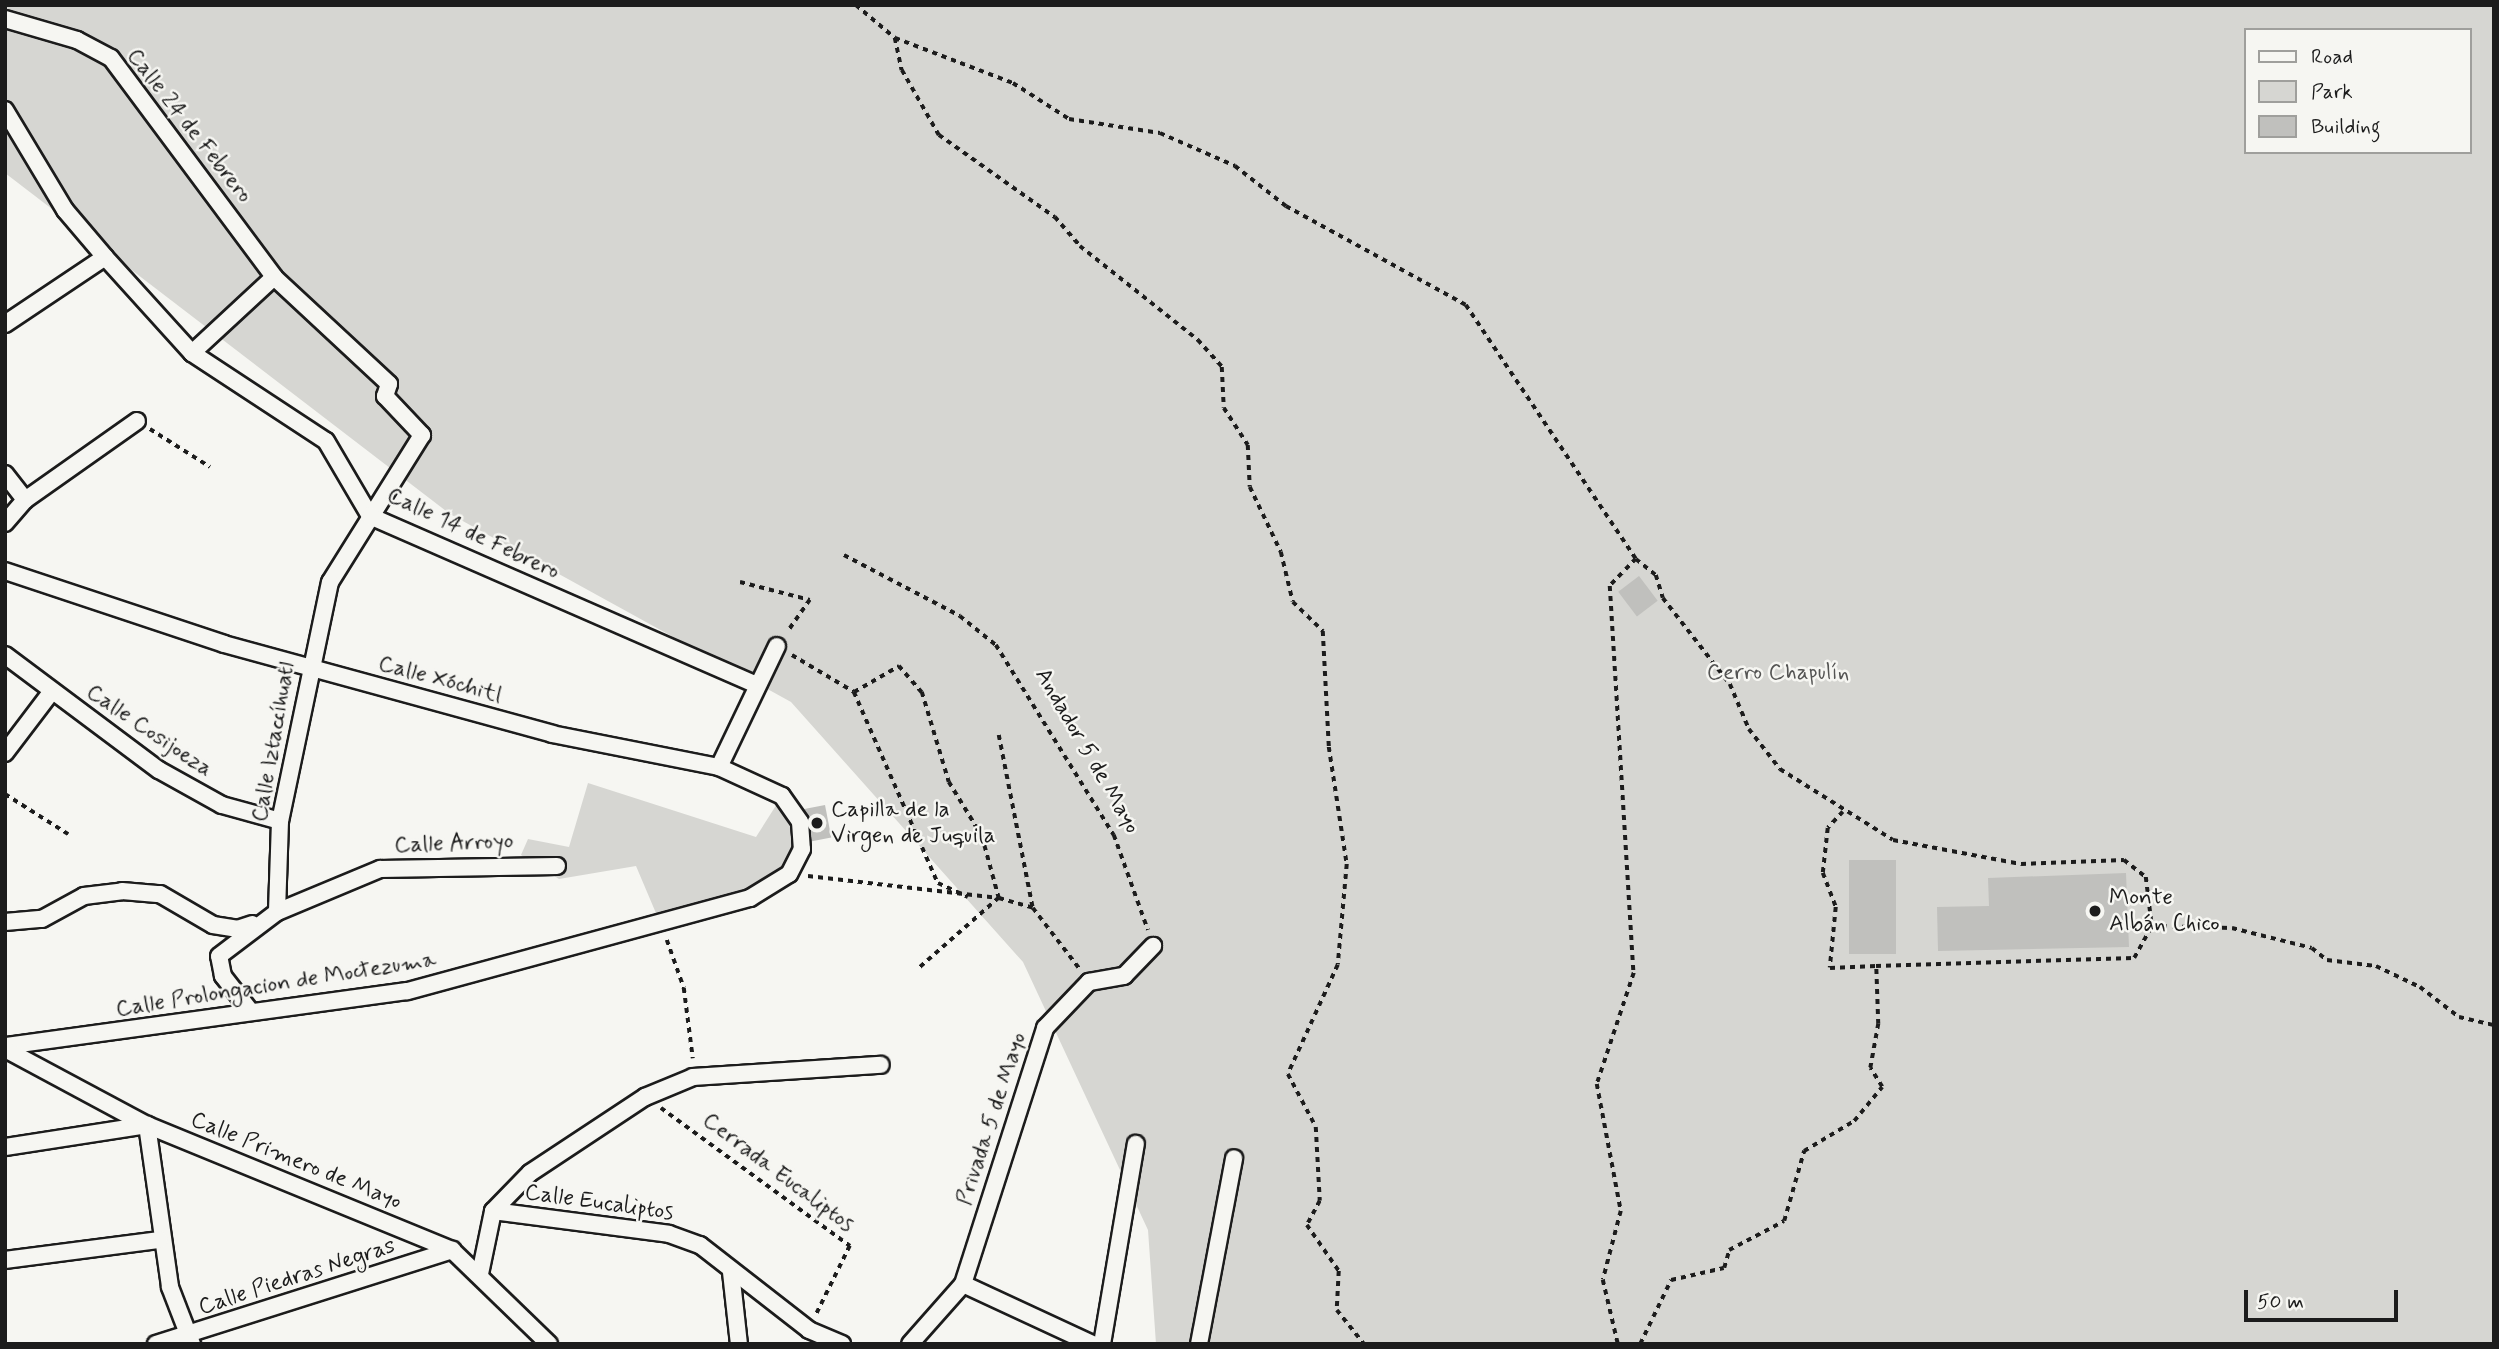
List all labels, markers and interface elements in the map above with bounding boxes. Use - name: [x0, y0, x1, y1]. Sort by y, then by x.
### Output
- legend: [2244, 28, 2471, 154]
- street label: Calle 24 de Febrero: [119, 42, 259, 210]
- text: Road: [2311, 43, 2353, 71]
- text: Park: [2311, 78, 2353, 106]
- text: Building: [2311, 113, 2381, 141]
- street label: Calle 14 de Febrero: [381, 481, 565, 587]
- street label: Calle Xóchitl: [375, 650, 505, 710]
- street label: Calle Iztaccíhuatl: [246, 658, 302, 826]
- park label: Cerro Chapulín: [1707, 659, 1849, 687]
- street label: Andador 5 de Mayo: [1028, 663, 1146, 839]
- street label: Calle Cosijoeza: [80, 679, 218, 783]
- place label: Capilla de la Virgen de Juquila: [831, 796, 995, 850]
- marker: Capilla de la Virgen de Juquila: [809, 815, 825, 831]
- street label: Calle Arroyo: [394, 828, 514, 860]
- place label: Monte Albán Chico: [2109, 884, 2224, 938]
- marker: Monte Albán Chico: [2087, 903, 2103, 919]
- street label: Calle Prolongacion de Moctezuma: [114, 946, 438, 1024]
- street label: Privada 5 de Mayo: [951, 1029, 1033, 1209]
- street label: Calle Primero de Mayo: [186, 1106, 406, 1216]
- street label: Cerrada Eucaliptos: [697, 1107, 859, 1239]
- street label: Calle Eucaliptos: [523, 1179, 675, 1227]
- street label: Calle Piedras Negras: [196, 1232, 398, 1322]
- scale bar: [2247, 1276, 2401, 1320]
- text: 50 m: [2257, 1288, 2304, 1316]

